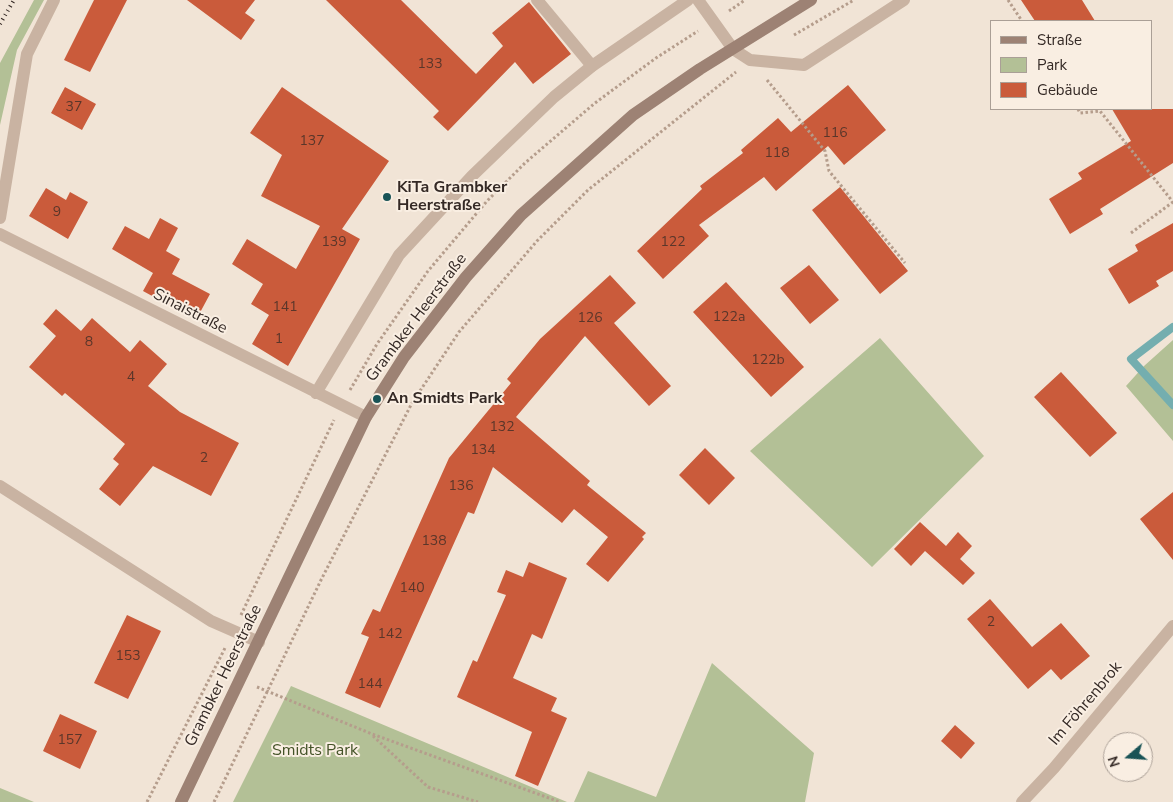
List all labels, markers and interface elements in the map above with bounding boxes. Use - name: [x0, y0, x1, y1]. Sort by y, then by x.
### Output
- legend: [990, 20, 1153, 110]
- text: Straße: [1037, 30, 1082, 50]
- text: Park: [1037, 55, 1067, 75]
- house number: 133: [417, 57, 443, 73]
- text: Gebäude: [1037, 80, 1098, 100]
- house number: 37: [66, 100, 82, 116]
- house number: 116: [822, 126, 848, 142]
- house number: 137: [299, 134, 325, 150]
- house number: 118: [764, 146, 790, 162]
- place label: KiTa Grambker Heerstraße: [397, 178, 507, 216]
- marker: KiTa Grambker Heerstraße: [381, 191, 393, 203]
- house number: 9: [53, 205, 61, 221]
- house number: 139: [321, 235, 347, 251]
- house number: 122: [660, 235, 686, 251]
- street label: Grambker Heerstraße: [363, 250, 471, 386]
- street label: Sinaistraße: [150, 285, 230, 339]
- house number: 141: [272, 300, 298, 316]
- house number: 122a: [713, 310, 745, 326]
- house number: 126: [577, 311, 603, 327]
- house number: 1: [275, 332, 283, 348]
- house number: 8: [85, 335, 93, 351]
- house number: 122b: [751, 353, 785, 369]
- house number: 4: [127, 370, 135, 386]
- place label: An Smidts Park: [387, 389, 502, 409]
- marker: An Smidts Park: [371, 393, 383, 405]
- house number: 132: [489, 420, 515, 436]
- house number: 134: [470, 443, 496, 459]
- house number: 2: [200, 451, 208, 467]
- house number: 136: [448, 479, 474, 495]
- house number: 138: [421, 534, 447, 550]
- house number: 140: [399, 581, 425, 597]
- street label: Grambker Heerstraße: [181, 602, 267, 750]
- house number: 2: [987, 615, 995, 631]
- house number: 142: [377, 627, 403, 643]
- house number: 153: [115, 649, 141, 665]
- street label: Im Föhrenbrok: [1045, 658, 1127, 750]
- house number: 144: [357, 677, 383, 693]
- north arrow: [1103, 732, 1153, 782]
- house number: 157: [57, 733, 83, 749]
- park label: Smidts Park: [272, 741, 358, 761]
- text: N: [1104, 754, 1125, 769]

